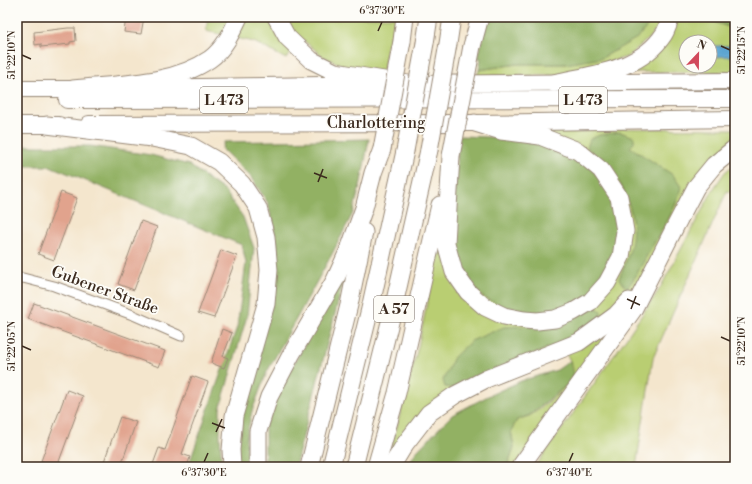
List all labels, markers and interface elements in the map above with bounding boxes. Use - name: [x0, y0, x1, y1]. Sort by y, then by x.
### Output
- text: 6°37'30"E: [359, 5, 405, 17]
- text: 51°22'15"N: [736, 25, 748, 74]
- text: 51°22'10"N: [6, 30, 18, 80]
- north arrow: [678, 34, 718, 74]
- text: N: [695, 38, 708, 54]
- road number: L 473: [200, 87, 248, 113]
- road number: L 473: [559, 87, 607, 113]
- street label: Charlottering: [327, 113, 426, 133]
- street label: Gubener Straße: [49, 261, 161, 319]
- road number: A 57: [374, 296, 414, 322]
- text: 51°22'10"N: [736, 316, 748, 366]
- text: 51°22'05"N: [6, 320, 18, 371]
- text: 6°37'30"E: [181, 467, 227, 479]
- text: 6°37'40"E: [546, 467, 592, 479]

